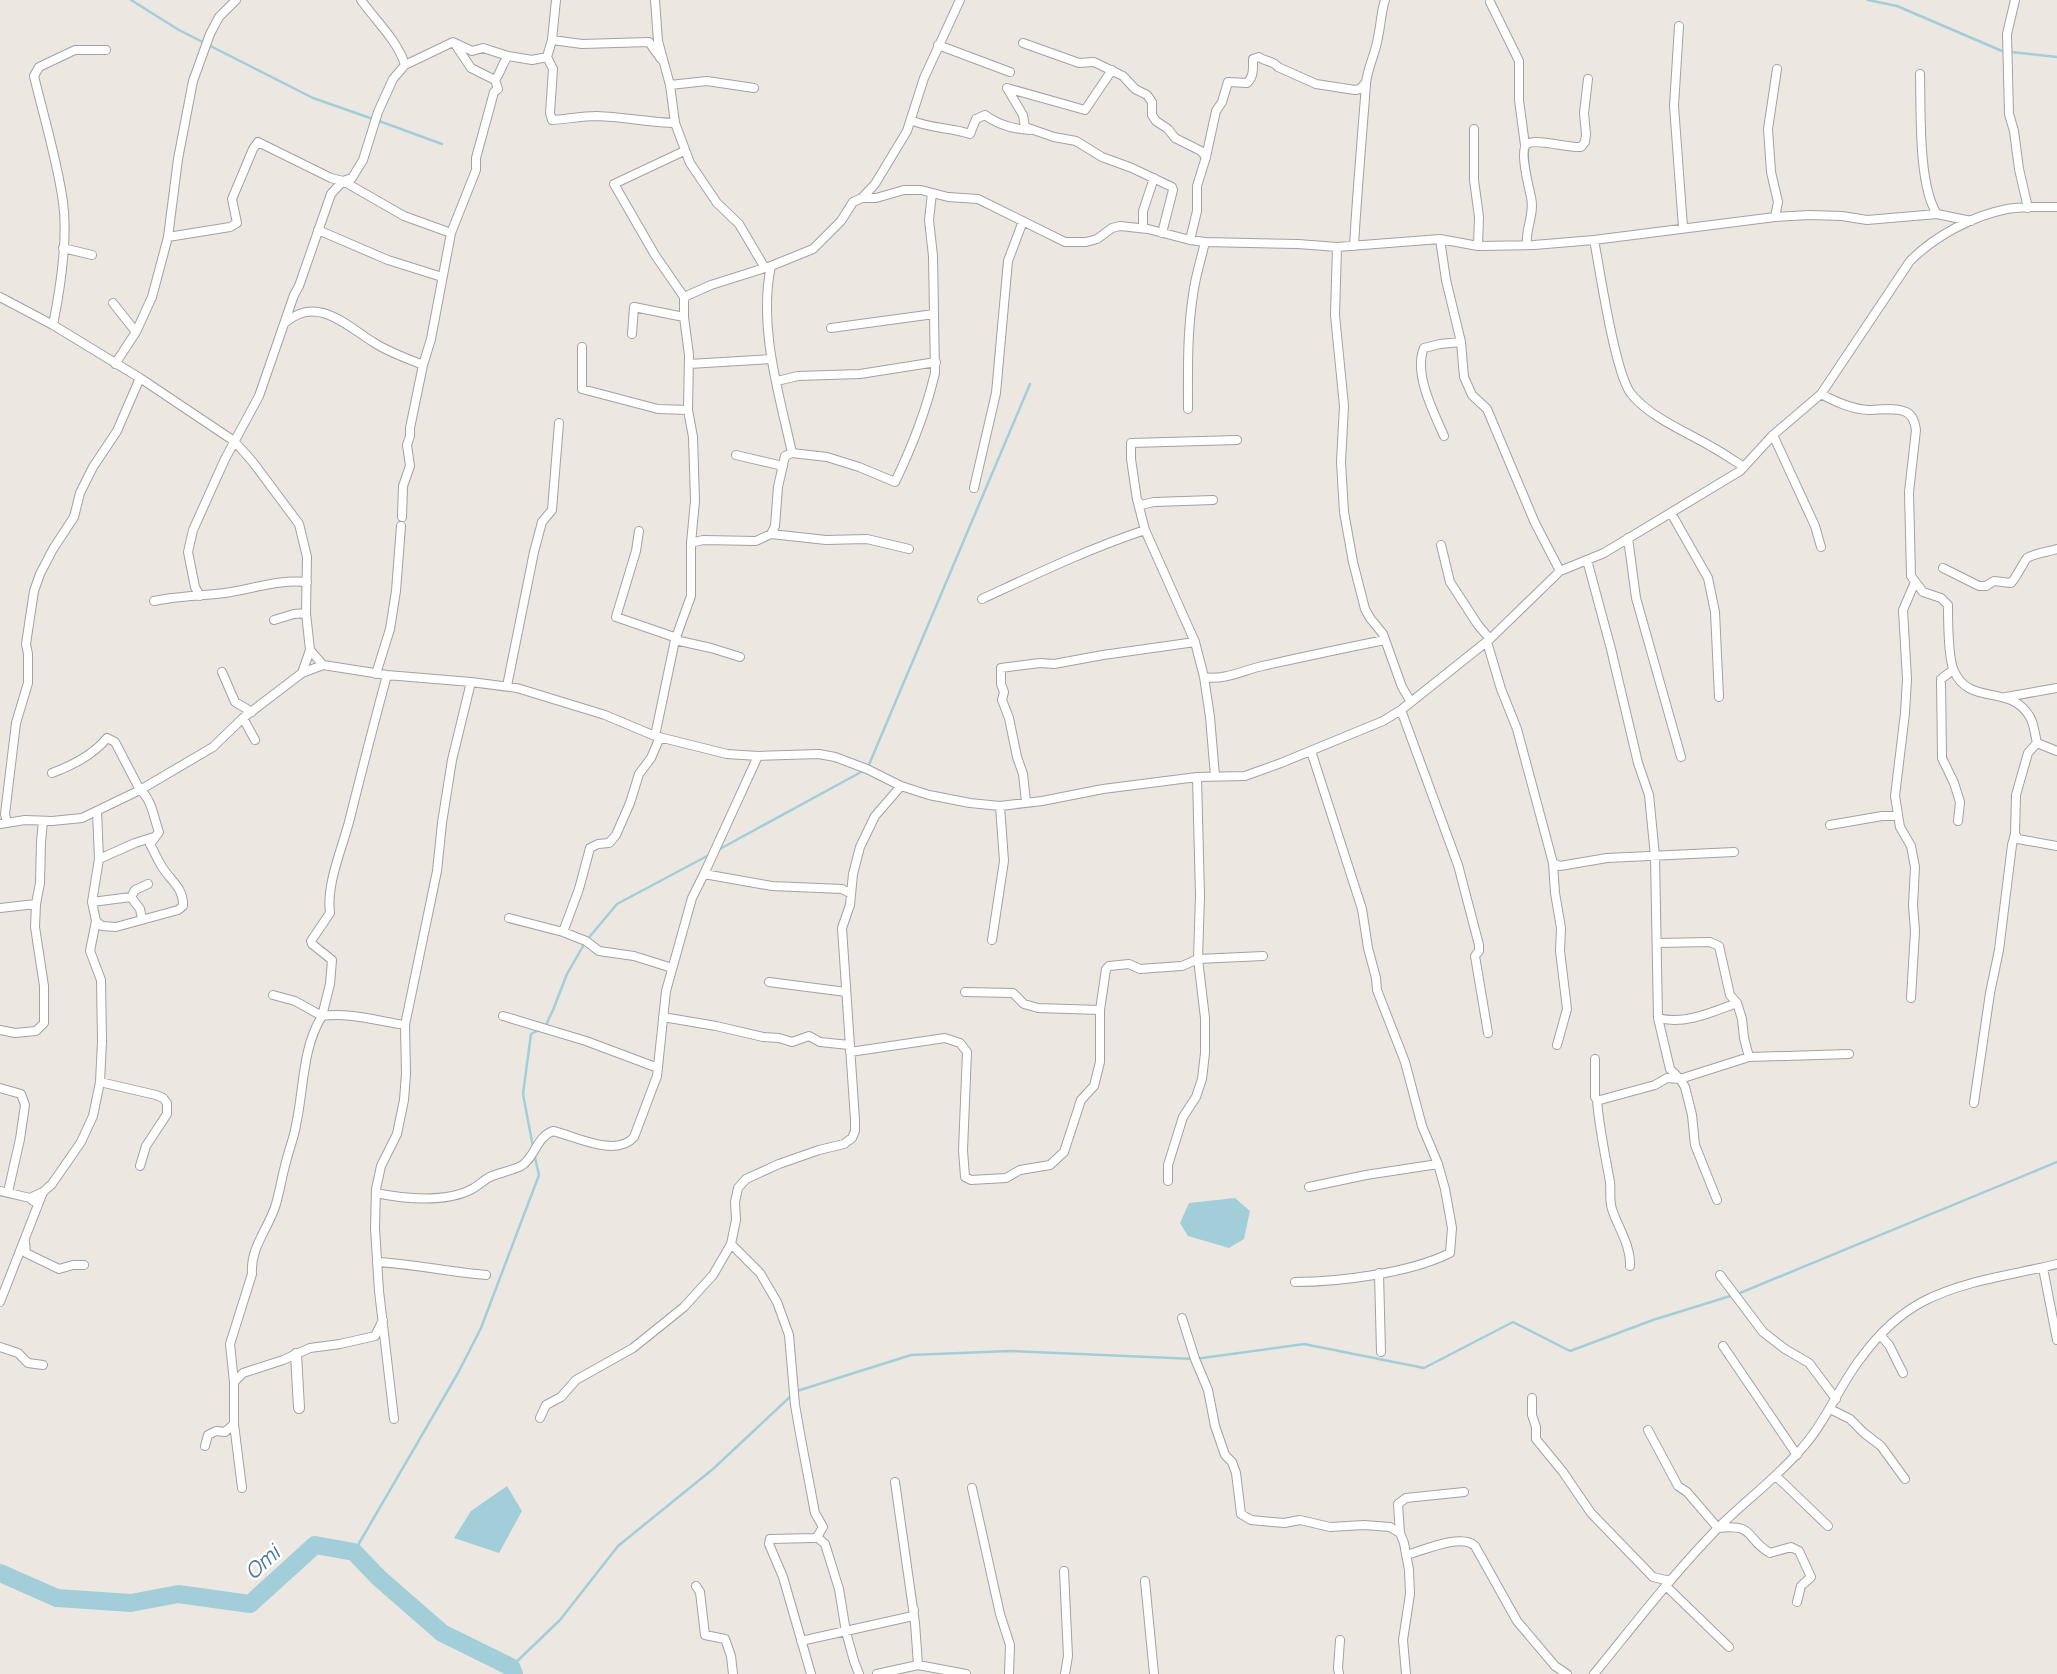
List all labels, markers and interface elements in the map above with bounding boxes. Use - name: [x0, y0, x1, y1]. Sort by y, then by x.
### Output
- water label: Omi: [239, 1537, 288, 1585]

